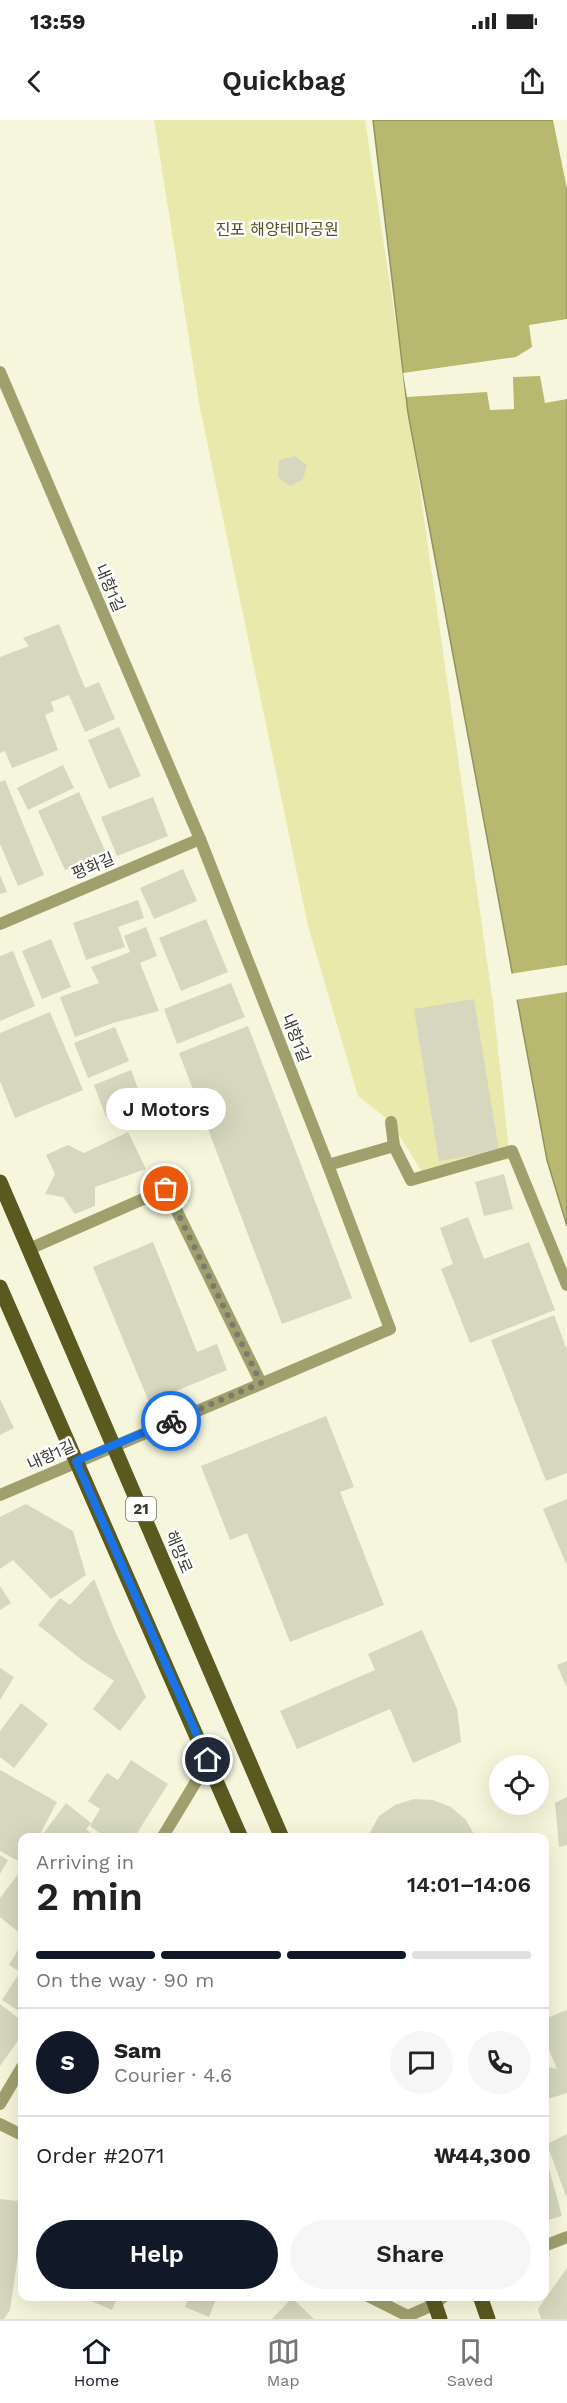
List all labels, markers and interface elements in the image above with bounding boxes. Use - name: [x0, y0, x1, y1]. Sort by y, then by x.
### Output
- text: 13:59: [30, 9, 86, 34]
- icon: back: [18, 65, 51, 98]
- text: Quickbag: [222, 65, 345, 97]
- icon: share: [516, 65, 549, 98]
- park label: 진포 해양테마공원: [215, 220, 339, 239]
- street label: 내항1길: [91, 561, 129, 615]
- street label: 평화길: [69, 849, 117, 883]
- street label: 내항1길: [278, 1011, 314, 1065]
- callout: J Motors: [106, 1087, 226, 1129]
- text: J Motors: [122, 1097, 210, 1121]
- pin: [140, 1163, 191, 1214]
- icon: bag: [149, 1172, 182, 1205]
- courier: [141, 1391, 201, 1451]
- icon: bike: [155, 1405, 188, 1438]
- street label: 내항1길: [24, 1436, 78, 1474]
- road number: 21: [126, 1497, 156, 1521]
- street label: 해망로: [162, 1528, 196, 1576]
- pin: [182, 1734, 233, 1785]
- icon: home: [191, 1743, 224, 1776]
- map controls: [489, 1755, 549, 1815]
- button: locate: [489, 1755, 549, 1815]
- text: Arriving in: [36, 1850, 134, 1874]
- text: 14:01–14:06: [407, 1872, 531, 1897]
- text: 2 min: [36, 1874, 143, 1919]
- text: On the way · 90 m: [36, 1968, 214, 1992]
- button: chat: [390, 2031, 453, 2094]
- button: phone: [468, 2031, 531, 2094]
- text: Sam: [114, 2038, 162, 2063]
- text: S: [60, 2050, 75, 2075]
- text: Courier · 4.6: [114, 2063, 232, 2087]
- text: Order #2071: [36, 2143, 164, 2168]
- text: ₩44,300: [434, 2143, 531, 2168]
- button: Help: [36, 2220, 278, 2289]
- button: Share: [290, 2220, 531, 2289]
- tab: Home: [74, 2335, 119, 2390]
- tab: Map: [267, 2335, 300, 2390]
- tab: Saved: [447, 2335, 493, 2390]

